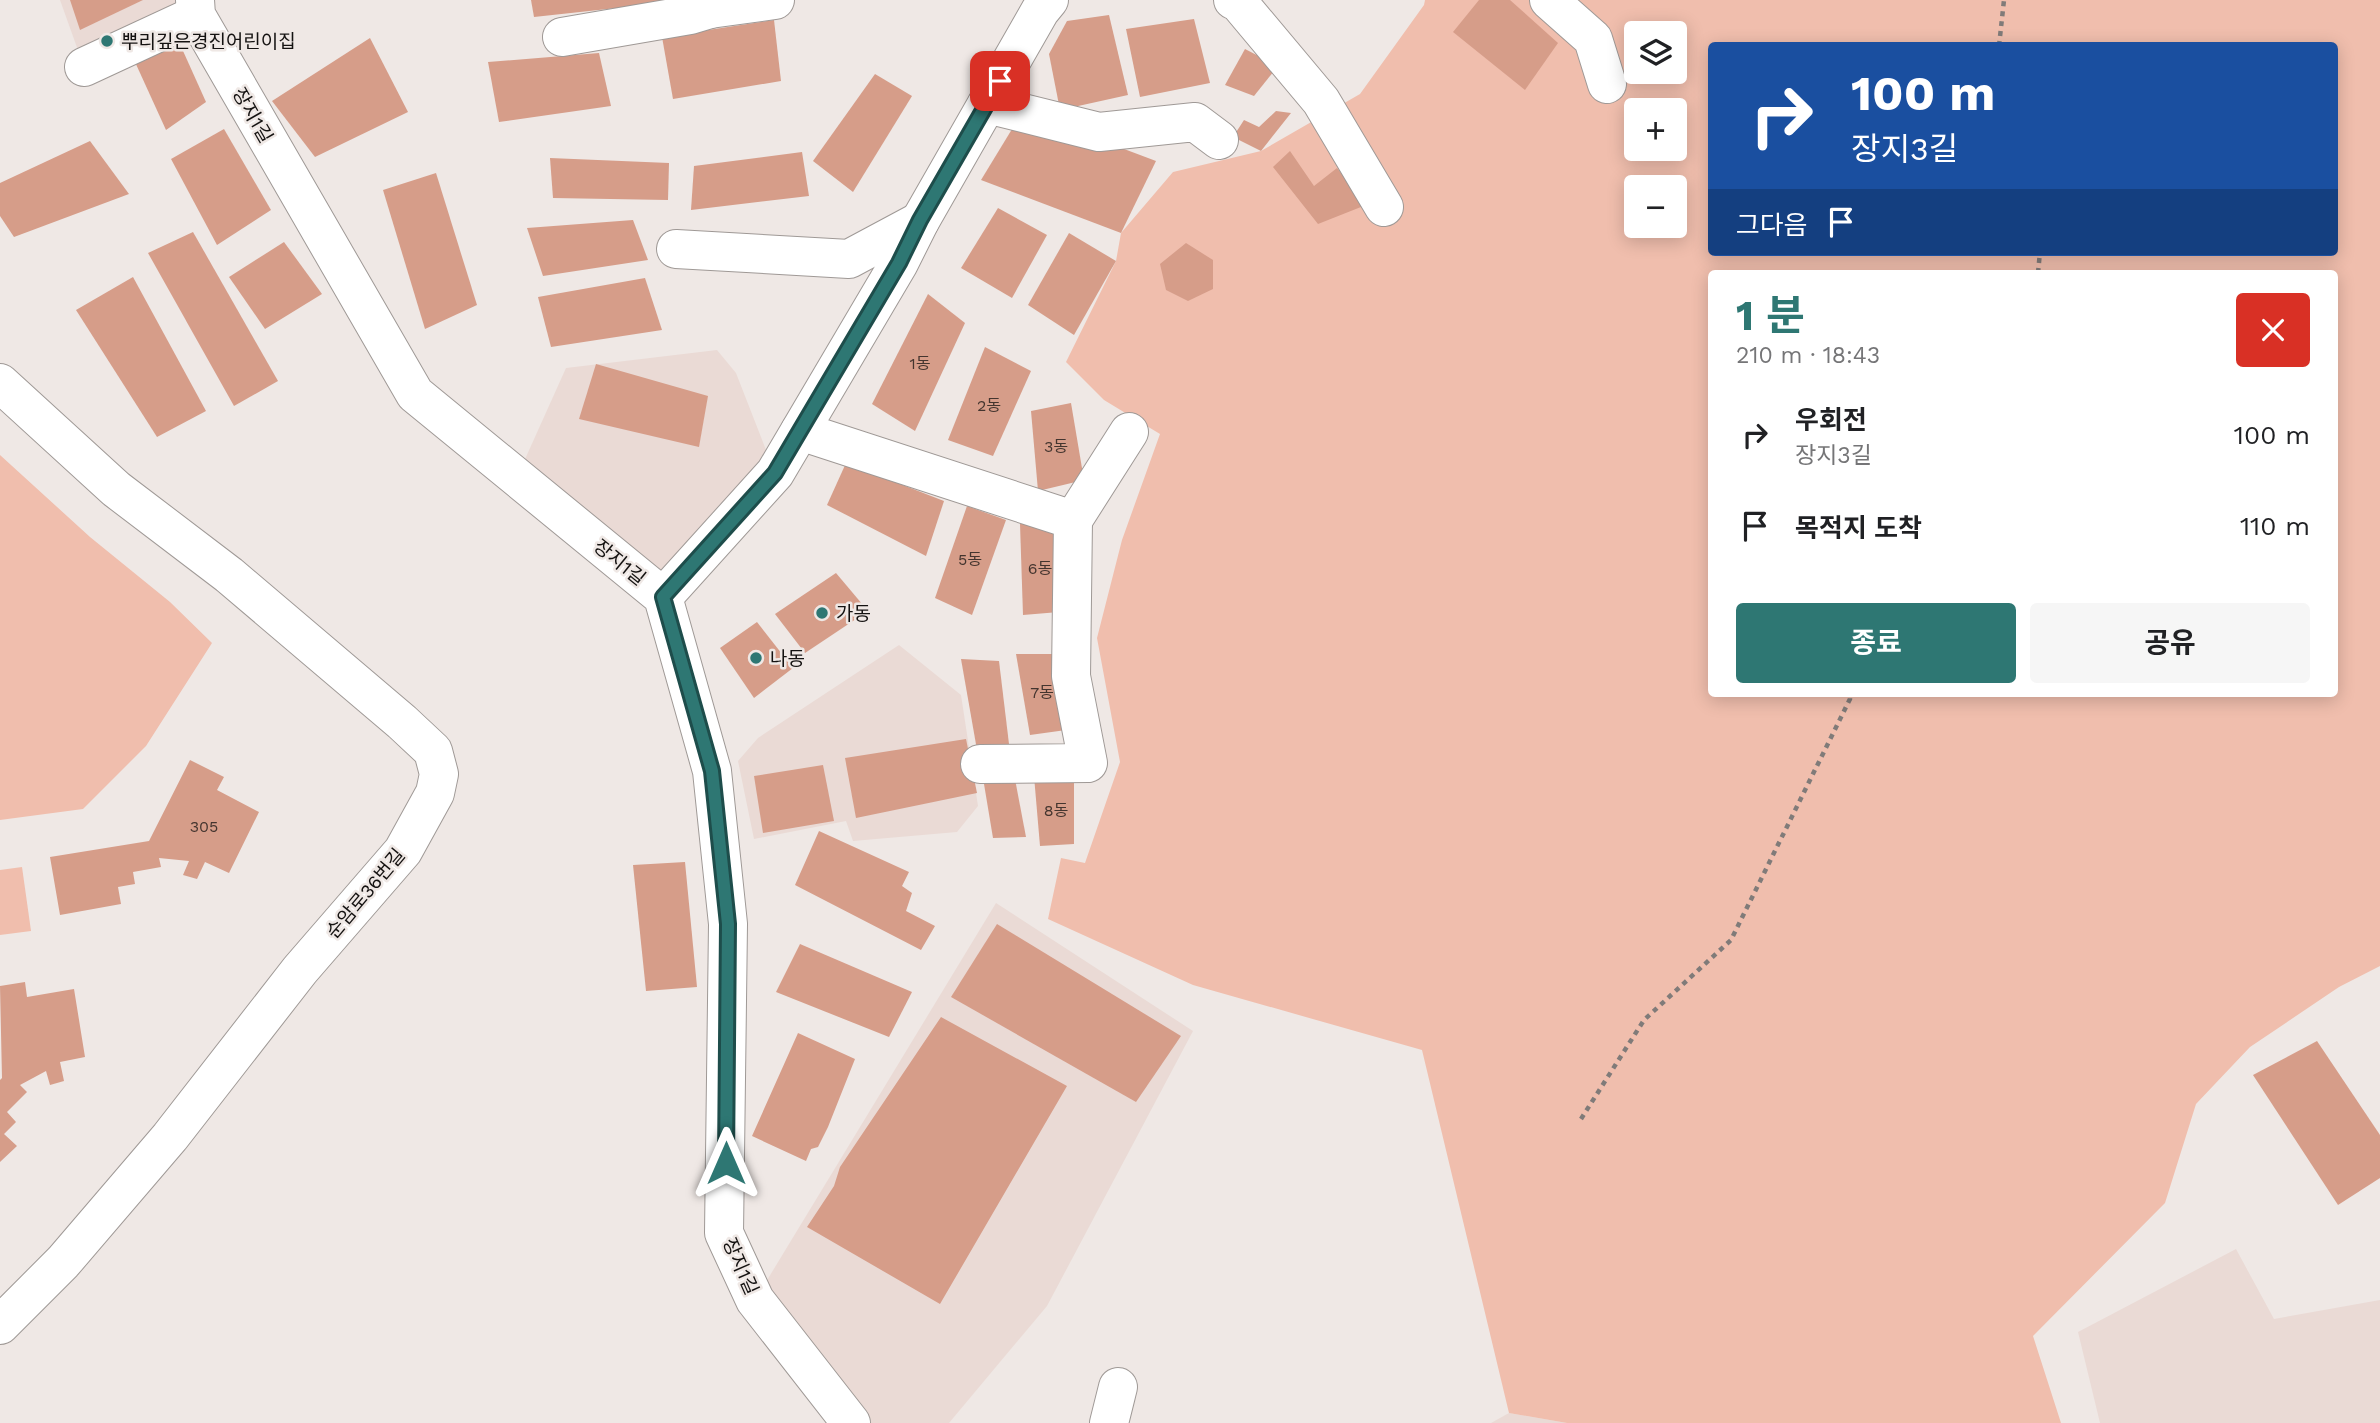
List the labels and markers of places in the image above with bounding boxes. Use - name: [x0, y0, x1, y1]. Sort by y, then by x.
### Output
- place label: 뿌리깊은경진어린이집: [121, 30, 296, 53]
- marker: 뿌리깊은경진어린이집: [99, 33, 115, 49]
- pin: [970, 51, 1030, 111]
- place label: 가동: [836, 602, 871, 625]
- marker: 가동: [814, 605, 830, 621]
- place label: 나동: [770, 647, 805, 670]
- marker: 나동: [748, 650, 764, 666]

